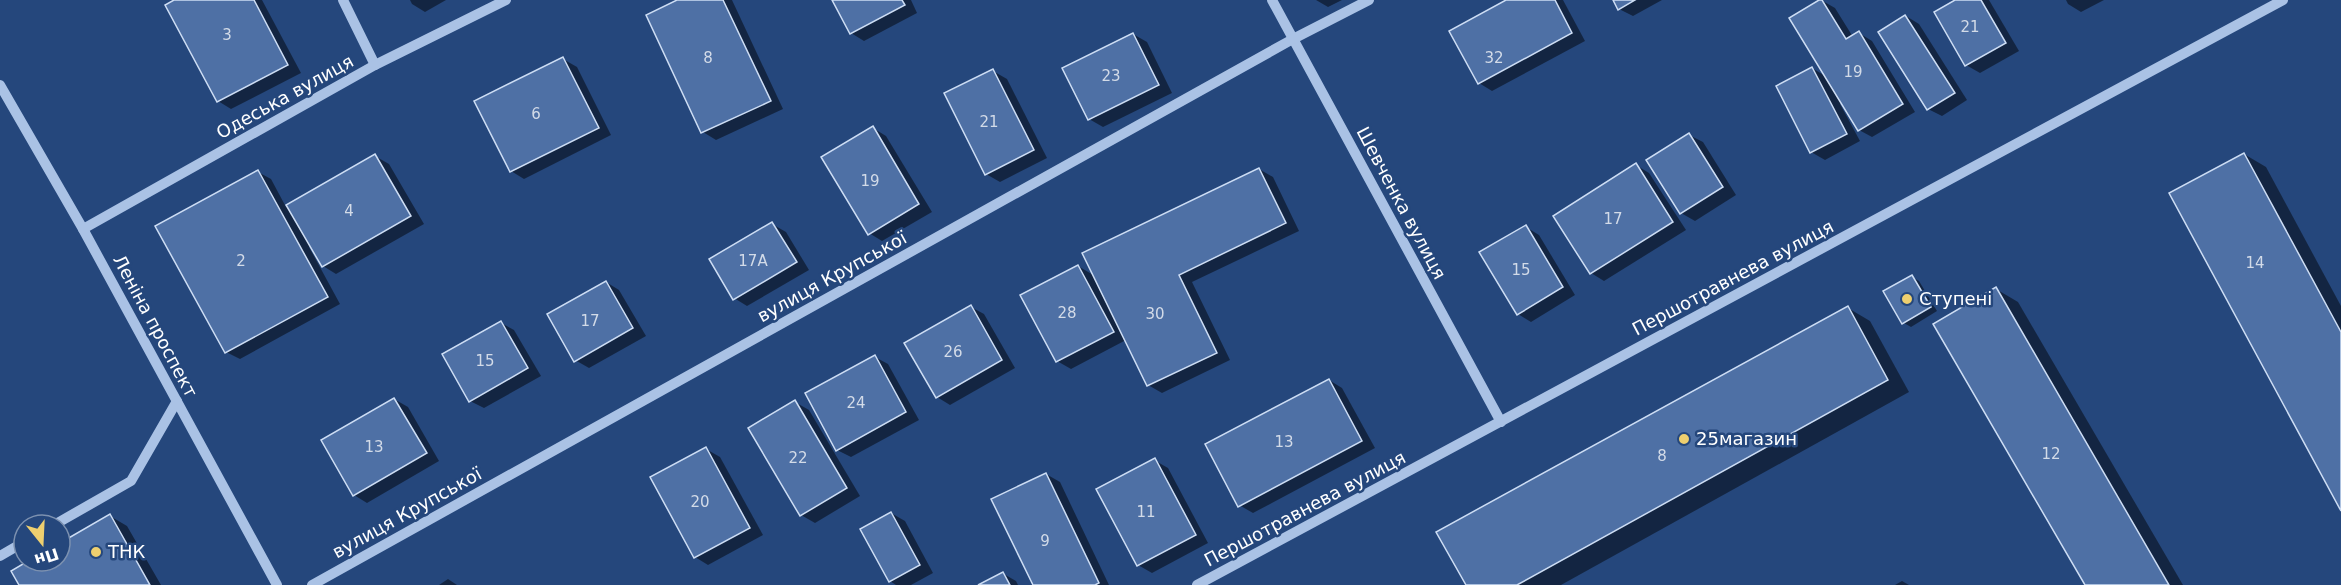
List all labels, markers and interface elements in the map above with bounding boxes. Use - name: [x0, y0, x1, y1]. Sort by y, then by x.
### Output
- house number: 21: [1960, 18, 1980, 36]
- house number: 3: [222, 26, 232, 44]
- house number: 8: [703, 49, 713, 67]
- house number: 32: [1484, 49, 1504, 67]
- street label: Одеська вулиця: [213, 50, 357, 143]
- house number: 19: [1843, 63, 1863, 81]
- house number: 23: [1101, 67, 1121, 85]
- house number: 6: [531, 105, 541, 123]
- house number: 21: [979, 113, 999, 131]
- street label: Шевченка вулиця: [1352, 123, 1451, 283]
- house number: 19: [860, 172, 880, 190]
- house number: 4: [344, 202, 354, 220]
- house number: 17: [1603, 210, 1623, 228]
- street label: Першотравнева вулиця: [1629, 216, 1837, 340]
- street label: вулиця Крупської: [754, 226, 911, 326]
- street label: Леніна проспект: [109, 251, 202, 401]
- house number: 2: [236, 252, 246, 270]
- house number: 17А: [738, 252, 768, 270]
- house number: 14: [2245, 254, 2265, 272]
- house number: 15: [1511, 261, 1531, 279]
- place label: Ступені: [1919, 288, 1992, 309]
- marker: Ступені: [1900, 292, 1914, 306]
- house number: 28: [1057, 304, 1077, 322]
- house number: 30: [1145, 305, 1165, 323]
- house number: 17: [580, 312, 600, 330]
- house number: 26: [943, 343, 963, 361]
- house number: 15: [475, 352, 495, 370]
- house number: 24: [846, 394, 866, 412]
- place label: 25магазин: [1696, 428, 1797, 449]
- marker: 25магазин: [1677, 432, 1691, 446]
- house number: 13: [1274, 433, 1294, 451]
- house number: 13: [364, 438, 384, 456]
- house number: 12: [2041, 445, 2061, 463]
- street label: Першотравнева вулиця: [1201, 447, 1409, 571]
- house number: 8: [1657, 447, 1667, 465]
- house number: 22: [788, 449, 808, 467]
- street label: вулиця Крупської: [329, 462, 486, 562]
- house number: 20: [690, 493, 710, 511]
- house number: 11: [1136, 503, 1156, 521]
- north arrow: [12, 513, 72, 573]
- house number: 9: [1040, 532, 1050, 550]
- place label: ТНК: [107, 541, 146, 562]
- text: Пн: [32, 544, 61, 570]
- marker: ТНК: [89, 545, 103, 559]

